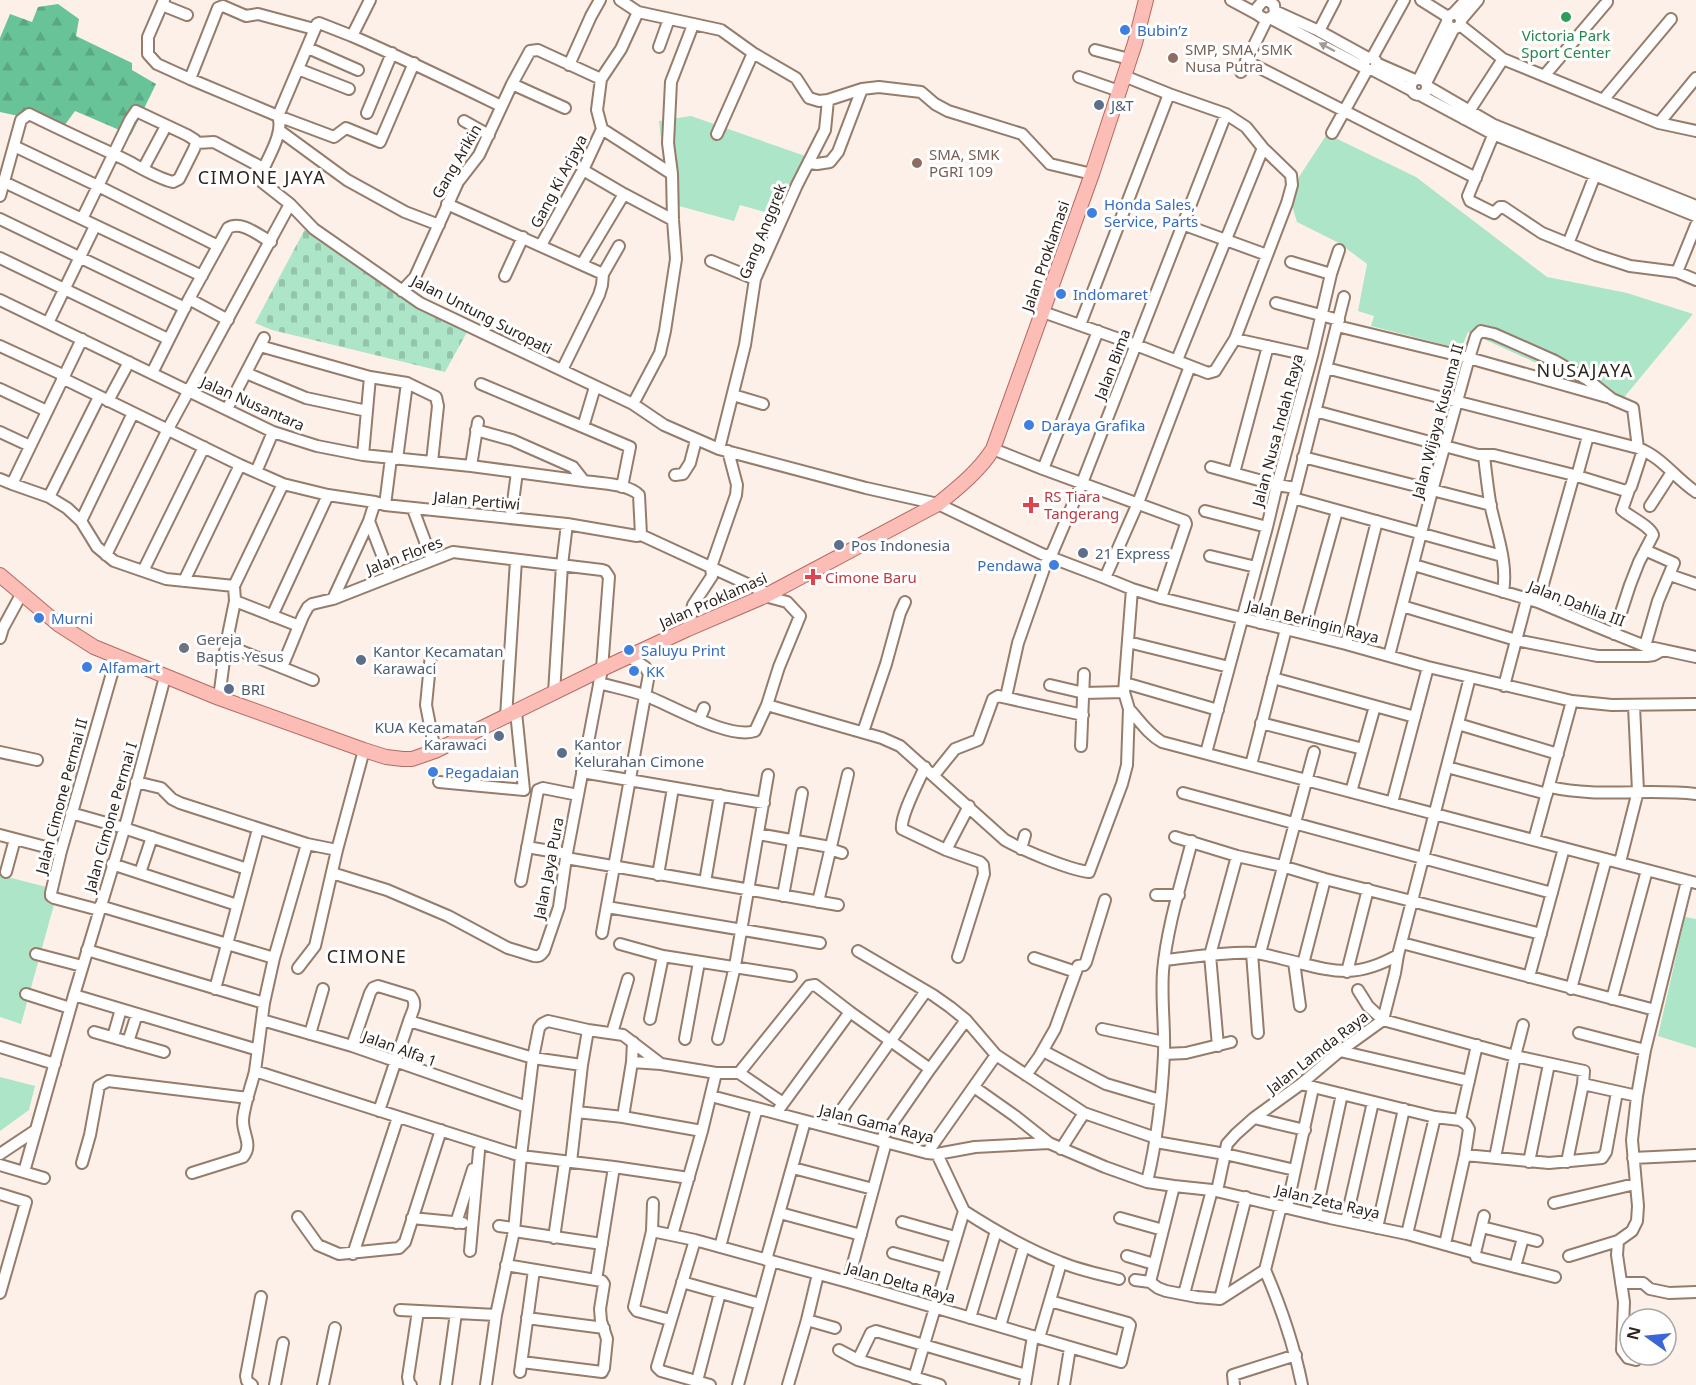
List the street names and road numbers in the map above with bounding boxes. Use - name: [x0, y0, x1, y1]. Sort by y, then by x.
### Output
- street label: Gang Arikin: [427, 120, 485, 202]
- street label: Gang Ki Arjaya: [525, 131, 591, 231]
- street label: Gang Anggrek: [734, 180, 790, 282]
- street label: Jalan Proklamasi: [1016, 198, 1073, 316]
- street label: Jalan Untung Suropati: [407, 269, 555, 358]
- street label: Jalan Bima: [1089, 326, 1135, 404]
- street label: Jalan Wijaya Kusuma II: [1406, 341, 1467, 503]
- street label: Jalan Nusa Indah Raya: [1246, 352, 1307, 510]
- street label: Jalan Nusantara: [196, 370, 308, 435]
- street label: Jalan Pertiwi: [431, 486, 521, 514]
- street label: Jalan Flores: [361, 531, 445, 579]
- street label: Jalan Proklamasi: [654, 567, 770, 634]
- street label: Jalan Dahlia III: [1524, 575, 1628, 631]
- street label: Jalan Beringin Raya: [1243, 594, 1381, 647]
- street label: Jalan Cimone Permai II: [30, 716, 91, 878]
- street label: Jalan Cimone Permai I: [78, 740, 141, 896]
- street label: Jalan Jaya Pura: [528, 815, 568, 922]
- street label: Jalan Lamda Raya: [1261, 1006, 1372, 1099]
- street label: Jalan Alfa 1: [358, 1025, 440, 1071]
- street label: Jalan Gama Raya: [816, 1099, 936, 1147]
- street label: Jalan Zeta Raya: [1272, 1179, 1382, 1223]
- street label: Jalan Delta Raya: [842, 1256, 958, 1307]

